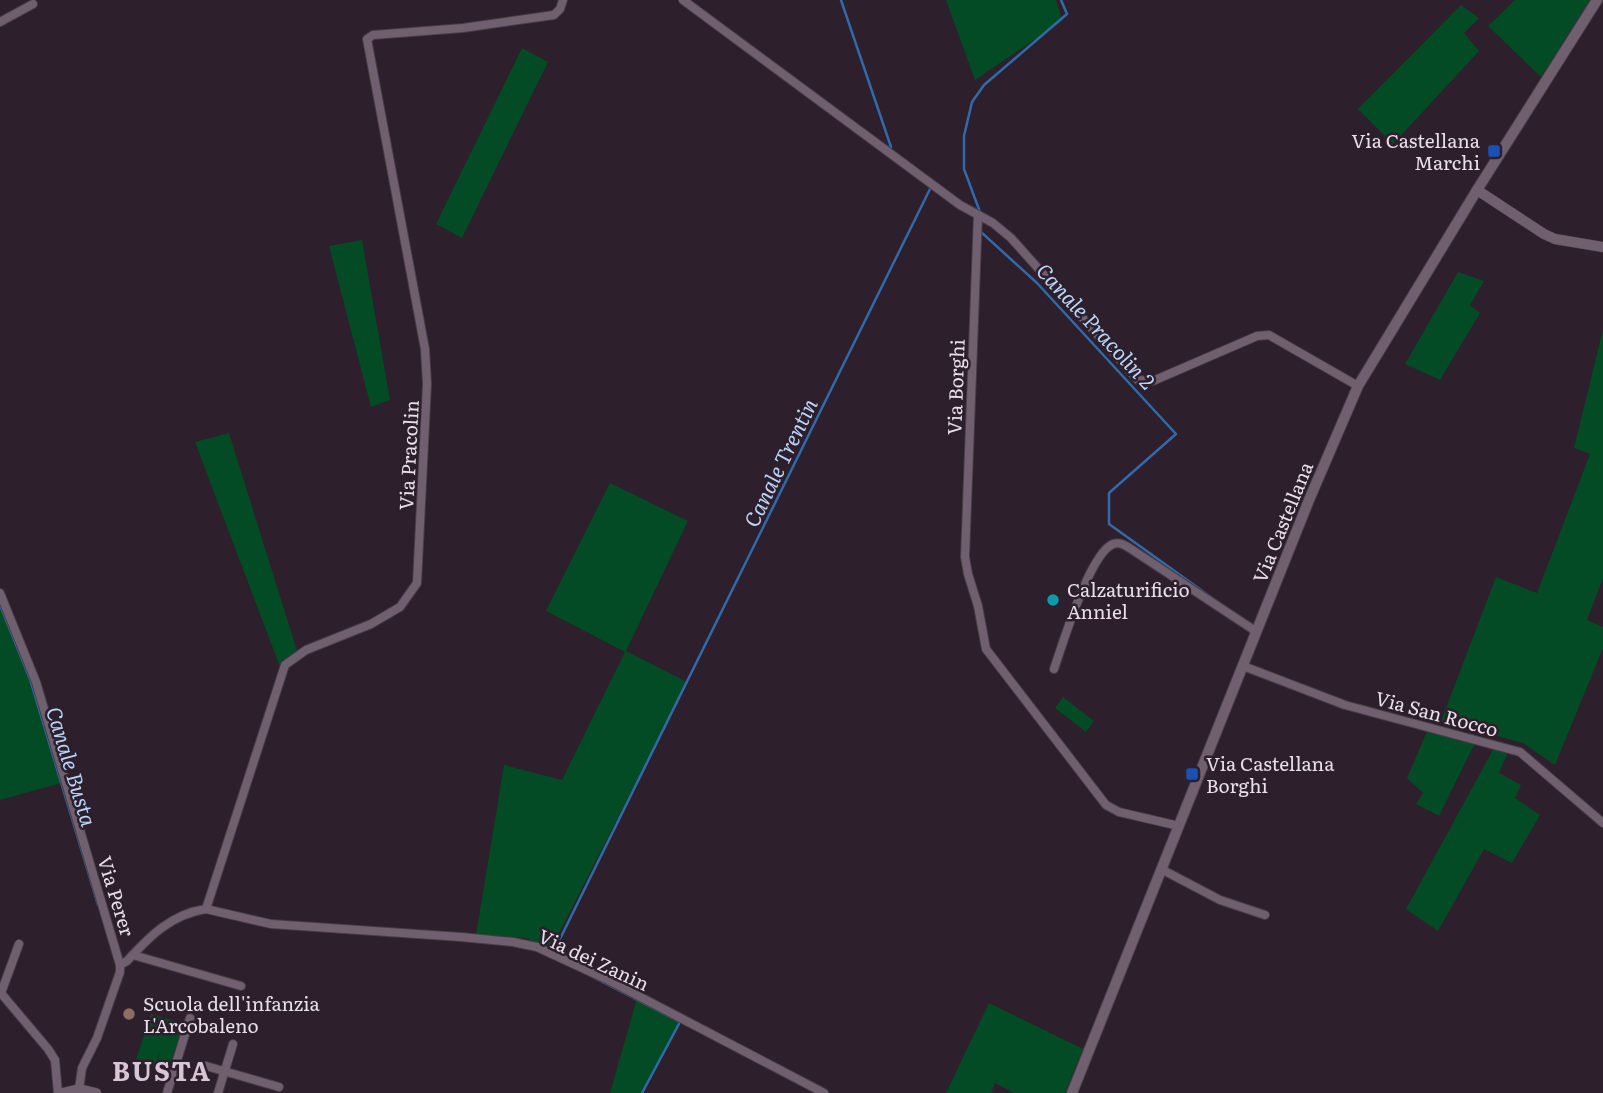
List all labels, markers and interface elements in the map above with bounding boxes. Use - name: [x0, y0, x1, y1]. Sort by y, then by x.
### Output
- place label: Via Castellana Marchi: [1352, 126, 1481, 176]
- marker: Via Castellana Marchi: [1486, 143, 1502, 159]
- water label: Canale Pracolin 2: [1030, 255, 1164, 395]
- street label: Via Borghi: [939, 339, 971, 435]
- water label: Canale Trentin: [734, 392, 824, 532]
- street label: Via Pracolin: [391, 399, 425, 511]
- street label: Via Castellana: [1245, 457, 1319, 587]
- place label: Calzaturificio Anniel: [1067, 575, 1190, 625]
- marker: Calzaturificio Anniel: [1045, 592, 1061, 608]
- street label: Via San Rocco: [1373, 683, 1501, 743]
- water label: Canale Busta: [40, 702, 106, 830]
- place label: Via Castellana Borghi: [1206, 749, 1335, 799]
- marker: Via Castellana Borghi: [1184, 766, 1200, 782]
- street label: Via Perer: [92, 852, 142, 940]
- street label: Via dei Zanin: [534, 921, 654, 997]
- place label: Scuola dell'infanzia L'Arcobaleno: [143, 989, 321, 1039]
- marker: Scuola dell'infanzia L'Arcobaleno: [121, 1006, 137, 1022]
- district label: BUSTA: [112, 1050, 212, 1089]

